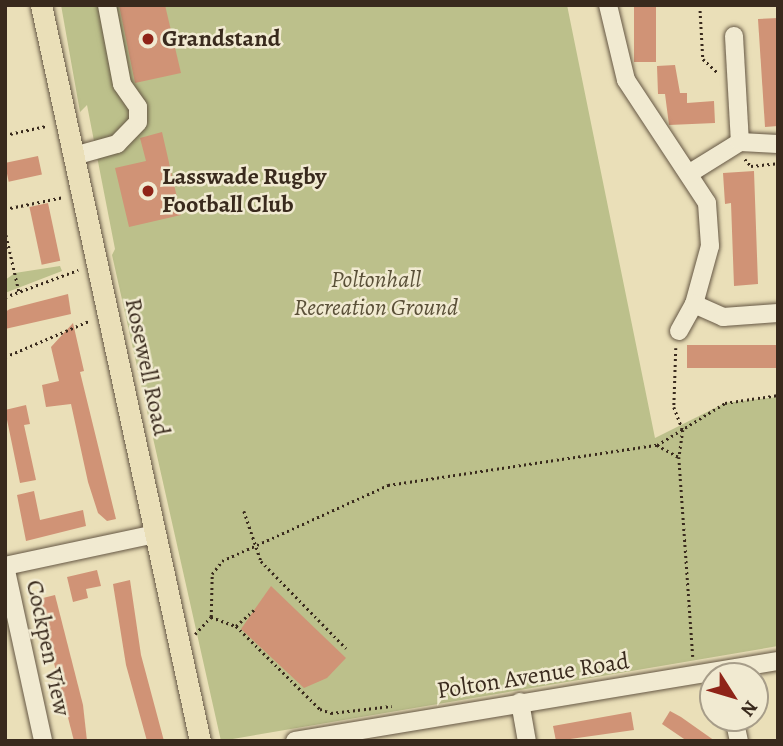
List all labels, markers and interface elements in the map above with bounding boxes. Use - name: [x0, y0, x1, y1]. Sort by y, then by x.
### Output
- place label: Grandstand: [162, 25, 281, 53]
- marker: Grandstand: [140, 31, 156, 47]
- place label: Lasswade Rugby Football Club: [162, 163, 326, 219]
- marker: Lasswade Rugby Football Club: [140, 183, 156, 199]
- park label: Poltonhall Recreation Ground: [294, 266, 458, 322]
- street label: Rosewell Road: [118, 296, 176, 438]
- street label: Cockpen View: [20, 577, 76, 719]
- street label: Polton Avenue Road: [435, 647, 631, 705]
- north arrow: [699, 662, 769, 732]
- text: N: [735, 695, 764, 722]

